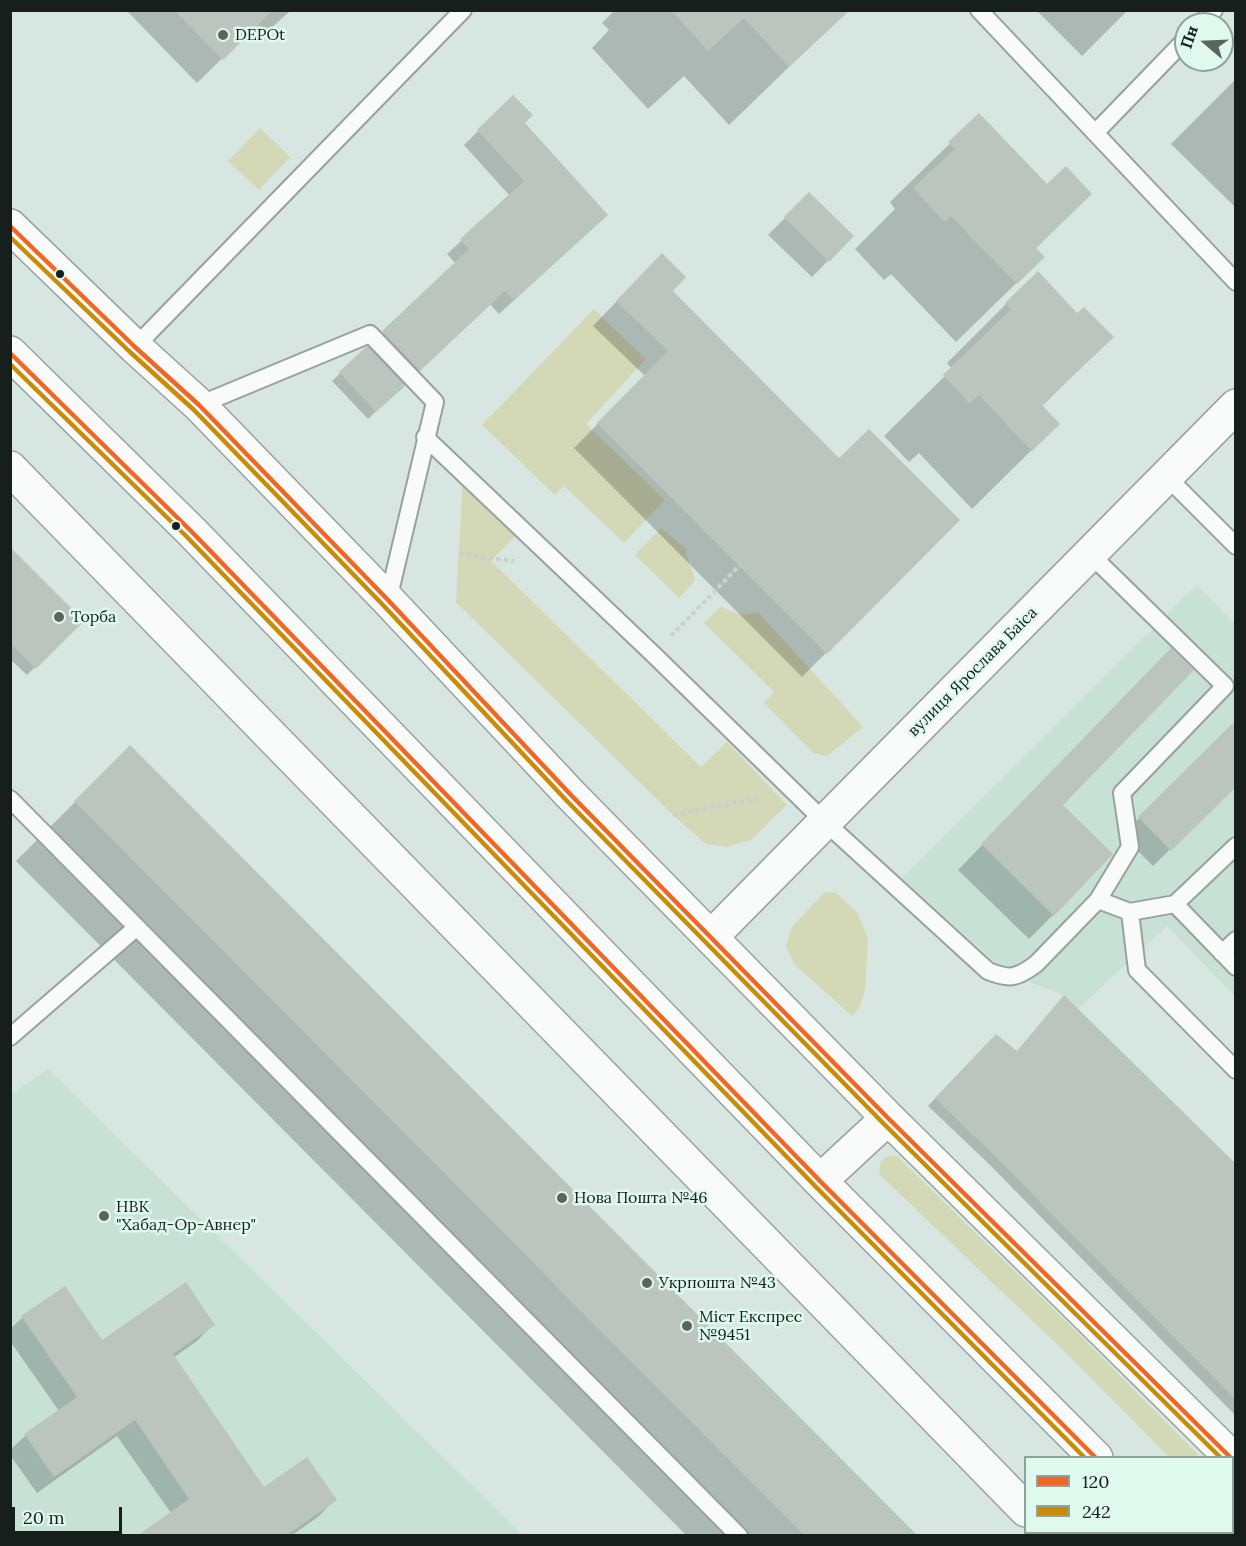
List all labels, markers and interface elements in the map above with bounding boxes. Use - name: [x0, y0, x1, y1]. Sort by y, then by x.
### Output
- north arrow: [1174, 12, 1234, 72]
- text: Пн: [1176, 23, 1202, 51]
- place label: DEPOt: [235, 25, 285, 45]
- marker: DEPOt: [216, 28, 230, 42]
- unlabelled marker: [54, 268, 66, 280]
- unlabelled marker: [170, 520, 182, 532]
- street label: вулиця Ярослава Баіса: [904, 603, 1042, 741]
- place label: Торба: [71, 607, 116, 627]
- marker: Торба: [52, 610, 66, 624]
- place label: Нова Пошта №46: [574, 1188, 708, 1208]
- marker: Нова Пошта №46: [555, 1191, 569, 1205]
- place label: НВК "Хабад-Ор-Авнер": [116, 1197, 256, 1235]
- marker: НВК "Хабад-Ор-Авнер": [97, 1209, 111, 1223]
- place label: Укрпошта №43: [659, 1273, 776, 1293]
- marker: Укрпошта №43: [640, 1276, 654, 1290]
- place label: Міст Експрес №9451: [699, 1307, 802, 1345]
- marker: Міст Експрес №9451: [680, 1319, 694, 1333]
- legend: [1024, 1456, 1234, 1534]
- text: 120: [1082, 1470, 1109, 1493]
- scale bar: [15, 1495, 124, 1533]
- text: 242: [1082, 1500, 1111, 1523]
- text: 20 m: [23, 1506, 65, 1529]

